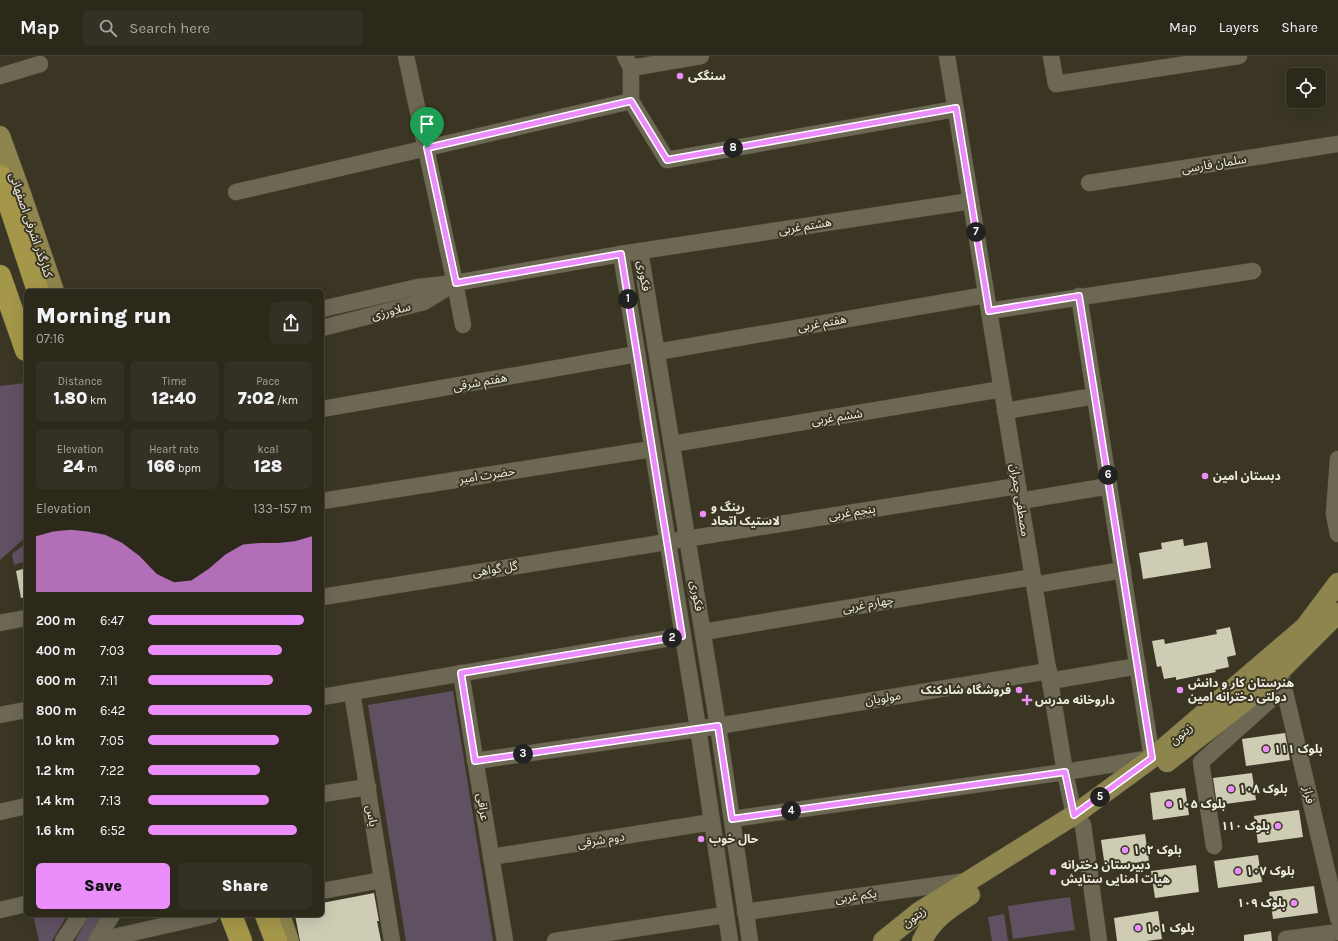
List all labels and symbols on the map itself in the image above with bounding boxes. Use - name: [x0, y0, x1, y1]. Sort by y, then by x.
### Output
- place label: سنگکی: [688, 69, 726, 83]
- marker: سنگکی: [675, 71, 685, 81]
- pin: [410, 107, 444, 148]
- pin: 8: [723, 138, 743, 158]
- street label: سلمان فارسی: [1180, 152, 1248, 176]
- street label: کنارگذر اشرفی اصفهانی: [6, 171, 56, 280]
- street label: هشتم غربی: [777, 215, 833, 239]
- pin: 7: [966, 222, 986, 242]
- street label: فکوری: [634, 260, 654, 292]
- pin: 1: [618, 289, 638, 309]
- street label: سلاورزی: [370, 299, 412, 323]
- street label: هفتم غربی: [796, 312, 848, 336]
- street label: هفتم شرقی: [452, 370, 509, 396]
- street label: ششم غربی: [810, 406, 864, 430]
- street label: مصطفی چمران: [1006, 463, 1033, 537]
- street label: حضرت امیر: [457, 464, 516, 487]
- pin: 6: [1098, 465, 1118, 485]
- place label: دبستان امین: [1213, 469, 1281, 483]
- marker: دبستان امین: [1200, 471, 1210, 481]
- place label: رینگ و لاستیک اتحاد: [711, 500, 780, 528]
- street label: پنجم غربی: [827, 501, 877, 525]
- marker: رینگ و لاستیک اتحاد: [698, 509, 708, 519]
- street label: گل گواهی: [471, 558, 520, 579]
- street label: فکوری: [687, 580, 707, 612]
- street label: چهارم غربی: [841, 593, 895, 617]
- pin: 2: [662, 628, 682, 648]
- place label: هنرستان کار و دانش دولتی دخترانه امین: [1188, 676, 1294, 704]
- place label: فروشگاه شادکنک: [921, 683, 1011, 697]
- marker: فروشگاه شادکنک: [1014, 685, 1024, 695]
- marker: هنرستان کار و دانش دولتی دخترانه امین: [1175, 685, 1185, 695]
- street label: مولویان: [864, 688, 902, 708]
- place label: داروخانه مدرس: [1035, 693, 1115, 707]
- marker: داروخانه مدرس: [1022, 695, 1032, 705]
- street label: زیتون: [1167, 720, 1195, 748]
- place label: بلوک ۱۱۱: [1274, 742, 1323, 756]
- pin: 3: [513, 744, 533, 764]
- marker: بلوک ۱۱۱: [1261, 744, 1271, 754]
- place label: بلوک ۱۰۸: [1239, 782, 1288, 796]
- marker: بلوک ۱۰۸: [1226, 784, 1236, 794]
- street label: فراز: [1300, 784, 1318, 805]
- pin: 5: [1090, 787, 1110, 807]
- street label: عراقی: [474, 792, 492, 822]
- place label: بلوک ۱۰۵: [1177, 797, 1226, 811]
- marker: بلوک ۱۰۵: [1164, 799, 1174, 809]
- pin: 4: [781, 801, 801, 821]
- street label: یاس: [363, 804, 381, 828]
- place label: بلوک ۱۱۰: [1221, 819, 1270, 833]
- marker: بلوک ۱۱۰: [1273, 821, 1283, 831]
- street label: دوم شرقی: [576, 829, 626, 853]
- place label: حال خوب: [709, 832, 759, 846]
- marker: حال خوب: [696, 834, 706, 844]
- place label: بلوک ۱۰۲: [1133, 843, 1182, 857]
- marker: بلوک ۱۰۲: [1120, 845, 1130, 855]
- place label: دبیرستان دخترانه هیات امنایی ستایش: [1061, 858, 1170, 886]
- place label: بلوک ۱۰۷: [1246, 864, 1295, 878]
- marker: بلوک ۱۰۷: [1233, 866, 1243, 876]
- marker: دبیرستان دخترانه هیات امنایی ستایش: [1048, 867, 1058, 877]
- street label: یکم غربی: [834, 886, 878, 908]
- place label: بلوک ۱۰۹: [1237, 896, 1286, 910]
- marker: بلوک ۱۰۹: [1289, 898, 1299, 908]
- street label: زیتون: [899, 904, 929, 930]
- place label: بلوک ۱۰۱: [1146, 921, 1195, 935]
- marker: بلوک ۱۰۱: [1133, 923, 1143, 933]

